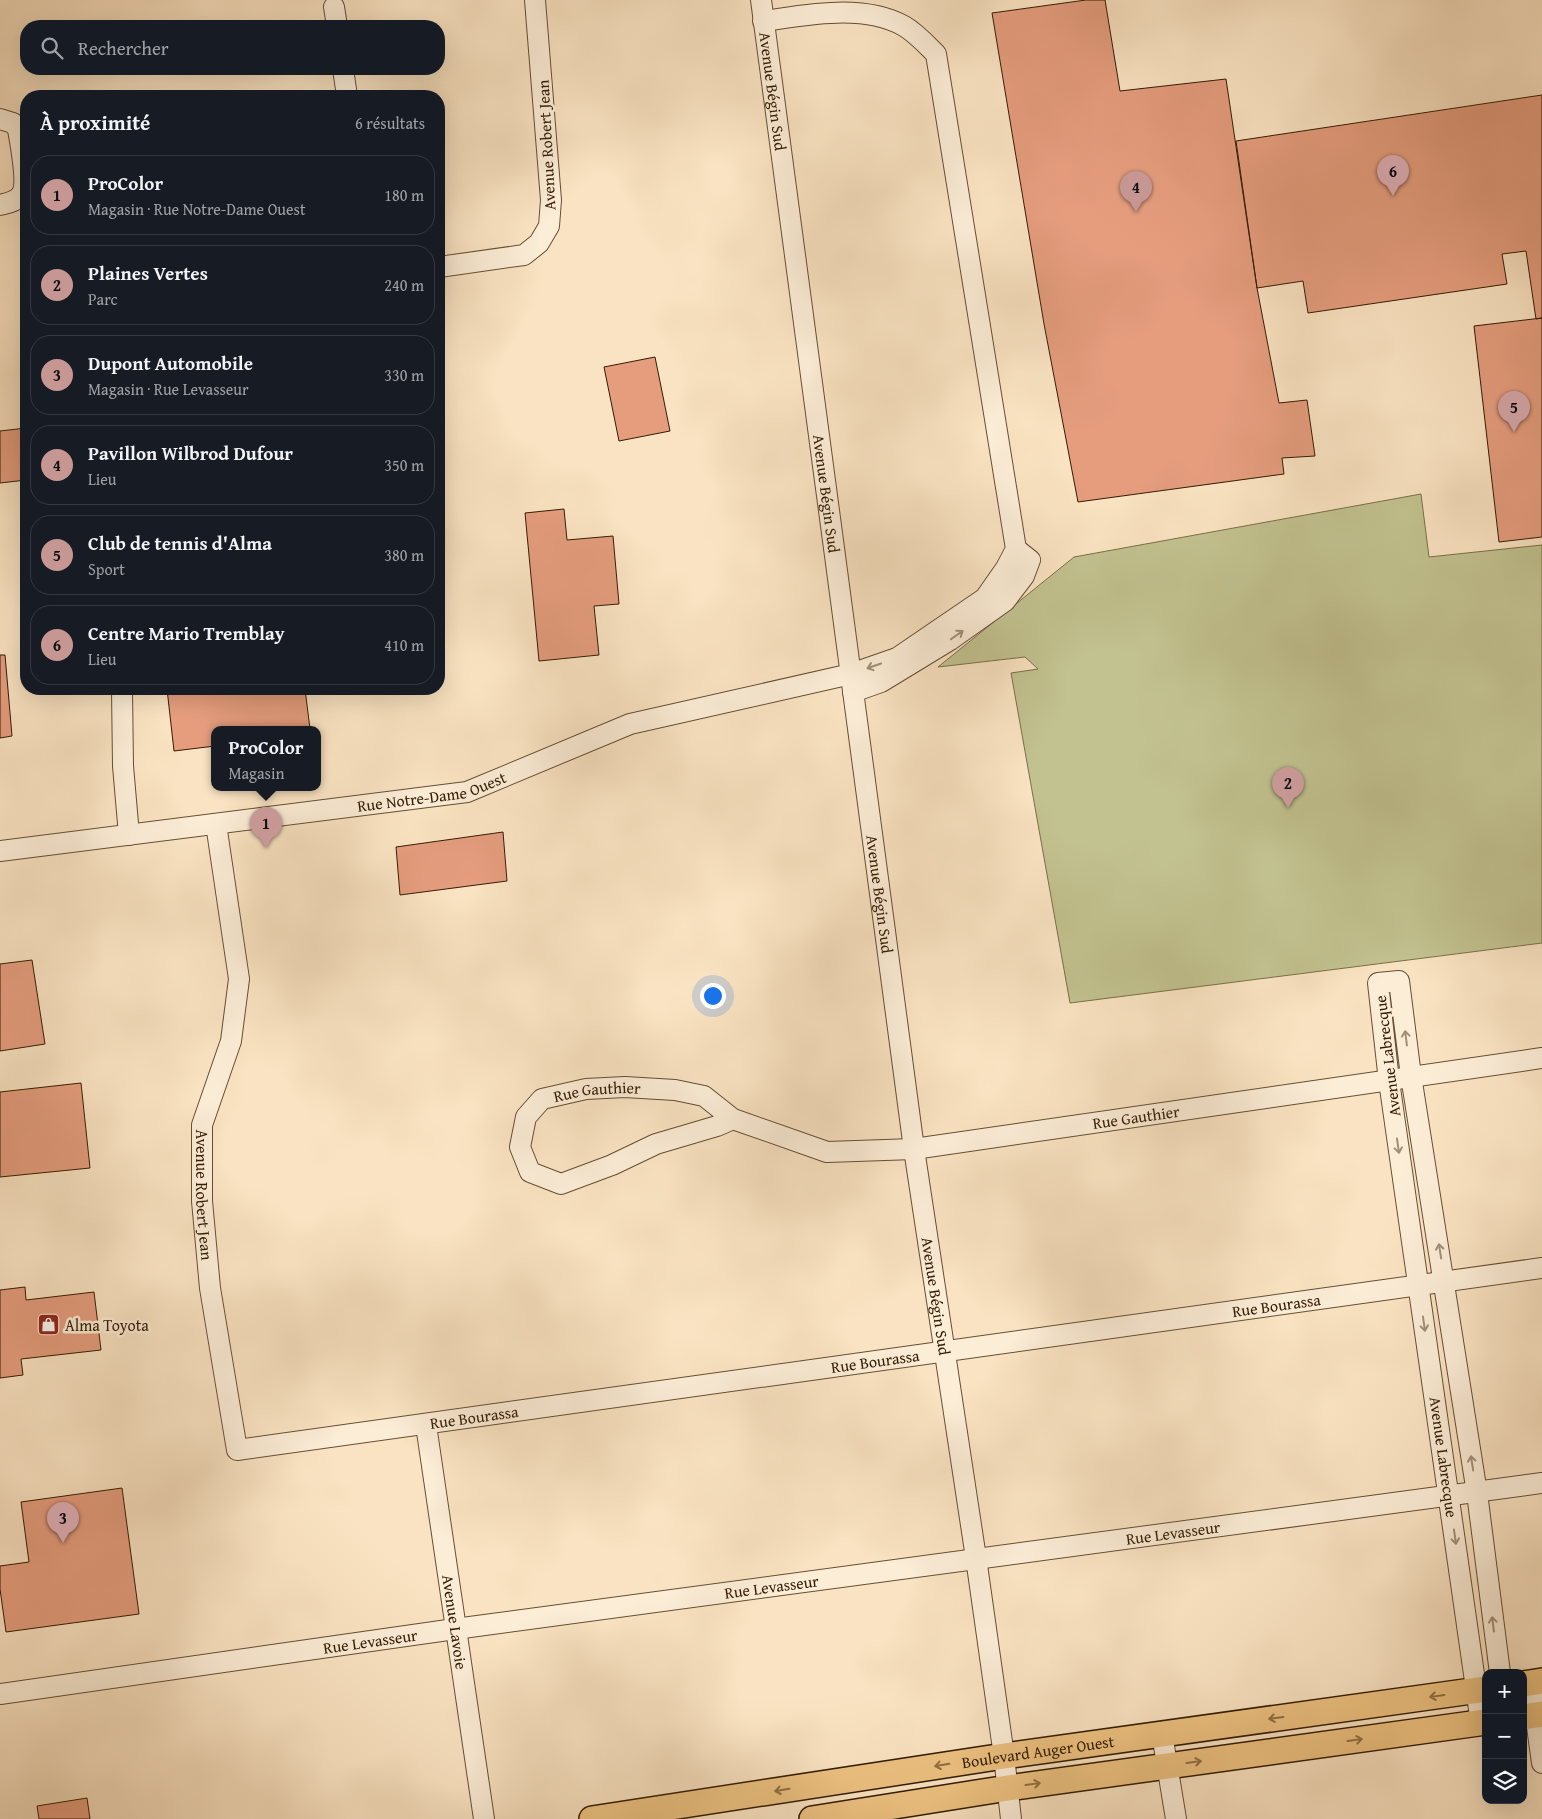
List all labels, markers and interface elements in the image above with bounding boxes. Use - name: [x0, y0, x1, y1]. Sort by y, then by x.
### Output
- search box: [20, 20, 445, 75]
- street label: Avenue Bégin Sud: [753, 30, 793, 152]
- icon: search: [38, 34, 66, 62]
- text: Rechercher: [78, 34, 169, 62]
- street label: Avenue Robert Jean: [531, 79, 561, 211]
- text: À proximité: [40, 107, 150, 138]
- text: 6 résultats: [355, 111, 425, 135]
- pin: 6: [1377, 155, 1409, 196]
- text: ProColor: [88, 169, 163, 197]
- pin: 4: [1120, 171, 1152, 212]
- text: 1: [53, 183, 61, 207]
- text: 180 m: [384, 183, 424, 207]
- text: Magasin · Rue Notre-Dame Ouest: [88, 197, 306, 221]
- text: Plaines Vertes: [88, 259, 208, 287]
- text: 2: [53, 273, 61, 297]
- text: 240 m: [384, 273, 424, 297]
- text: Parc: [88, 287, 118, 311]
- text: Dupont Automobile: [88, 349, 253, 377]
- text: 3: [53, 363, 61, 387]
- text: 330 m: [384, 363, 424, 387]
- text: Magasin · Rue Levasseur: [88, 377, 249, 401]
- pin: 5: [1498, 391, 1530, 432]
- street label: Avenue Bégin Sud: [807, 433, 847, 555]
- text: Pavillon Wilbrod Dufour: [88, 439, 293, 467]
- text: 4: [53, 453, 61, 477]
- text: 350 m: [384, 453, 424, 477]
- text: Lieu: [88, 467, 116, 491]
- text: Club de tennis d'Alma: [88, 529, 272, 557]
- text: 5: [53, 543, 61, 567]
- text: 380 m: [384, 543, 424, 567]
- text: Sport: [88, 557, 125, 581]
- text: Centre Mario Tremblay: [88, 619, 284, 647]
- one-way arrow: [950, 630, 964, 640]
- text: 6: [53, 633, 61, 657]
- text: 410 m: [384, 633, 424, 657]
- text: Lieu: [88, 647, 116, 671]
- one-way arrow: [867, 662, 883, 671]
- popup: [211, 726, 321, 791]
- text: ProColor: [228, 733, 304, 761]
- text: Magasin: [228, 761, 284, 785]
- street label: Rue Notre-Dame Ouest: [356, 765, 510, 818]
- pin: 2: [1272, 767, 1304, 808]
- pin: 1: [250, 807, 282, 848]
- street label: Avenue Bégin Sud: [860, 833, 900, 955]
- your location: [700, 983, 726, 1009]
- street label: Avenue Labrecque: [1368, 994, 1406, 1118]
- one-way arrow: [1401, 1031, 1411, 1047]
- street label: Rue Gauthier: [551, 1075, 642, 1108]
- street label: Rue Gauthier: [1091, 1099, 1182, 1135]
- street label: Avenue Robert Jean: [190, 1130, 219, 1261]
- one-way arrow: [1393, 1138, 1403, 1154]
- street label: Avenue Bégin Sud: [916, 1235, 957, 1357]
- one-way arrow: [1434, 1243, 1444, 1259]
- street label: Rue Bourassa: [1230, 1287, 1322, 1323]
- shop icon: Alma Toyota: [37, 1313, 61, 1337]
- place label: Alma Toyota: [65, 1313, 149, 1337]
- one-way arrow: [1419, 1316, 1429, 1332]
- street label: Rue Bourassa: [829, 1343, 921, 1379]
- street label: Avenue Labrecque: [1424, 1395, 1464, 1519]
- street label: Rue Bourassa: [428, 1399, 520, 1435]
- one-way arrow: [1467, 1456, 1477, 1472]
- pin: 3: [47, 1502, 79, 1543]
- street label: Rue Levasseur: [1124, 1514, 1222, 1551]
- one-way arrow: [1450, 1529, 1460, 1545]
- street label: Rue Levasseur: [723, 1568, 821, 1605]
- street label: Avenue Lavoie: [436, 1573, 474, 1671]
- one-way arrow: [1488, 1617, 1498, 1633]
- street label: Rue Levasseur: [322, 1622, 419, 1660]
- map controls: [1482, 1669, 1527, 1804]
- button: +: [1482, 1669, 1527, 1714]
- one-way arrow: [1430, 1691, 1446, 1701]
- one-way arrow: [1269, 1713, 1285, 1723]
- button: −: [1482, 1714, 1527, 1759]
- street label: Boulevard Auger Ouest: [960, 1729, 1116, 1774]
- one-way arrow: [1347, 1735, 1363, 1745]
- one-way arrow: [1186, 1757, 1202, 1767]
- button: layers: [1482, 1759, 1527, 1804]
- one-way arrow: [935, 1760, 951, 1770]
- one-way arrow: [1025, 1779, 1041, 1789]
- one-way arrow: [774, 1785, 790, 1795]

